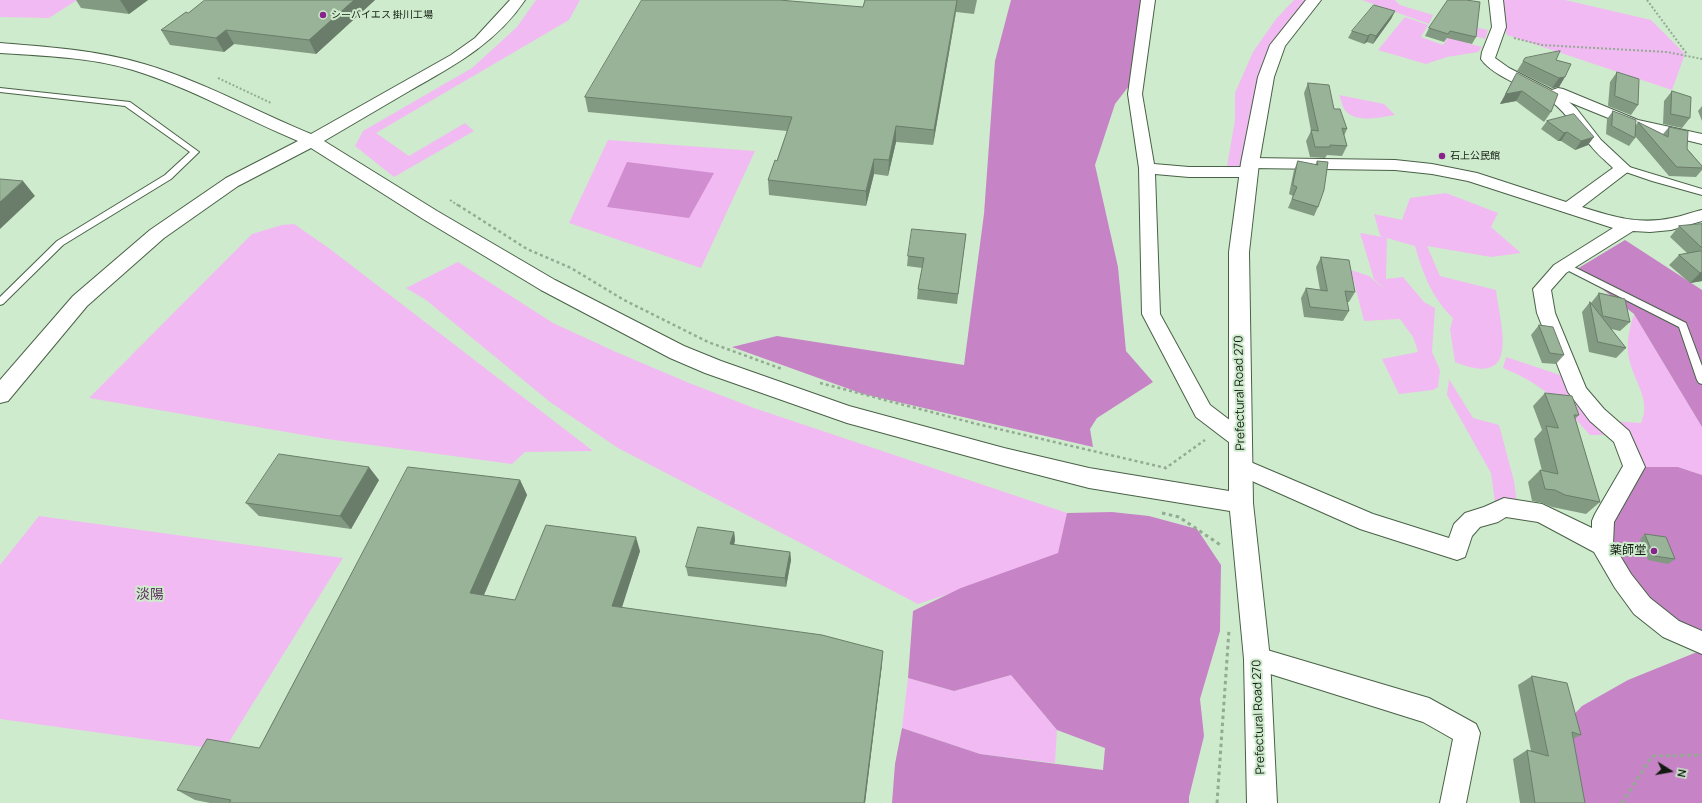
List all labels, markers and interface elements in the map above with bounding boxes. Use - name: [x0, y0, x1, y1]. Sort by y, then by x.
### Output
- place label: シーバイエス 掛川工場: [331, 9, 433, 21]
- marker: シーバイエス 掛川工場: [318, 10, 328, 20]
- place label: 石上公民館: [1450, 150, 1500, 162]
- marker: 石上公民館: [1437, 151, 1447, 161]
- street label: Prefectural Road 270: [1232, 335, 1248, 451]
- place label: 薬師堂: [1610, 544, 1646, 558]
- marker: 薬師堂: [1649, 546, 1659, 556]
- district label: 淡陽: [136, 587, 164, 603]
- street label: Prefectural Road 270: [1250, 659, 1268, 775]
- north arrow: [1650, 751, 1690, 791]
- text: N: [1674, 768, 1690, 779]

